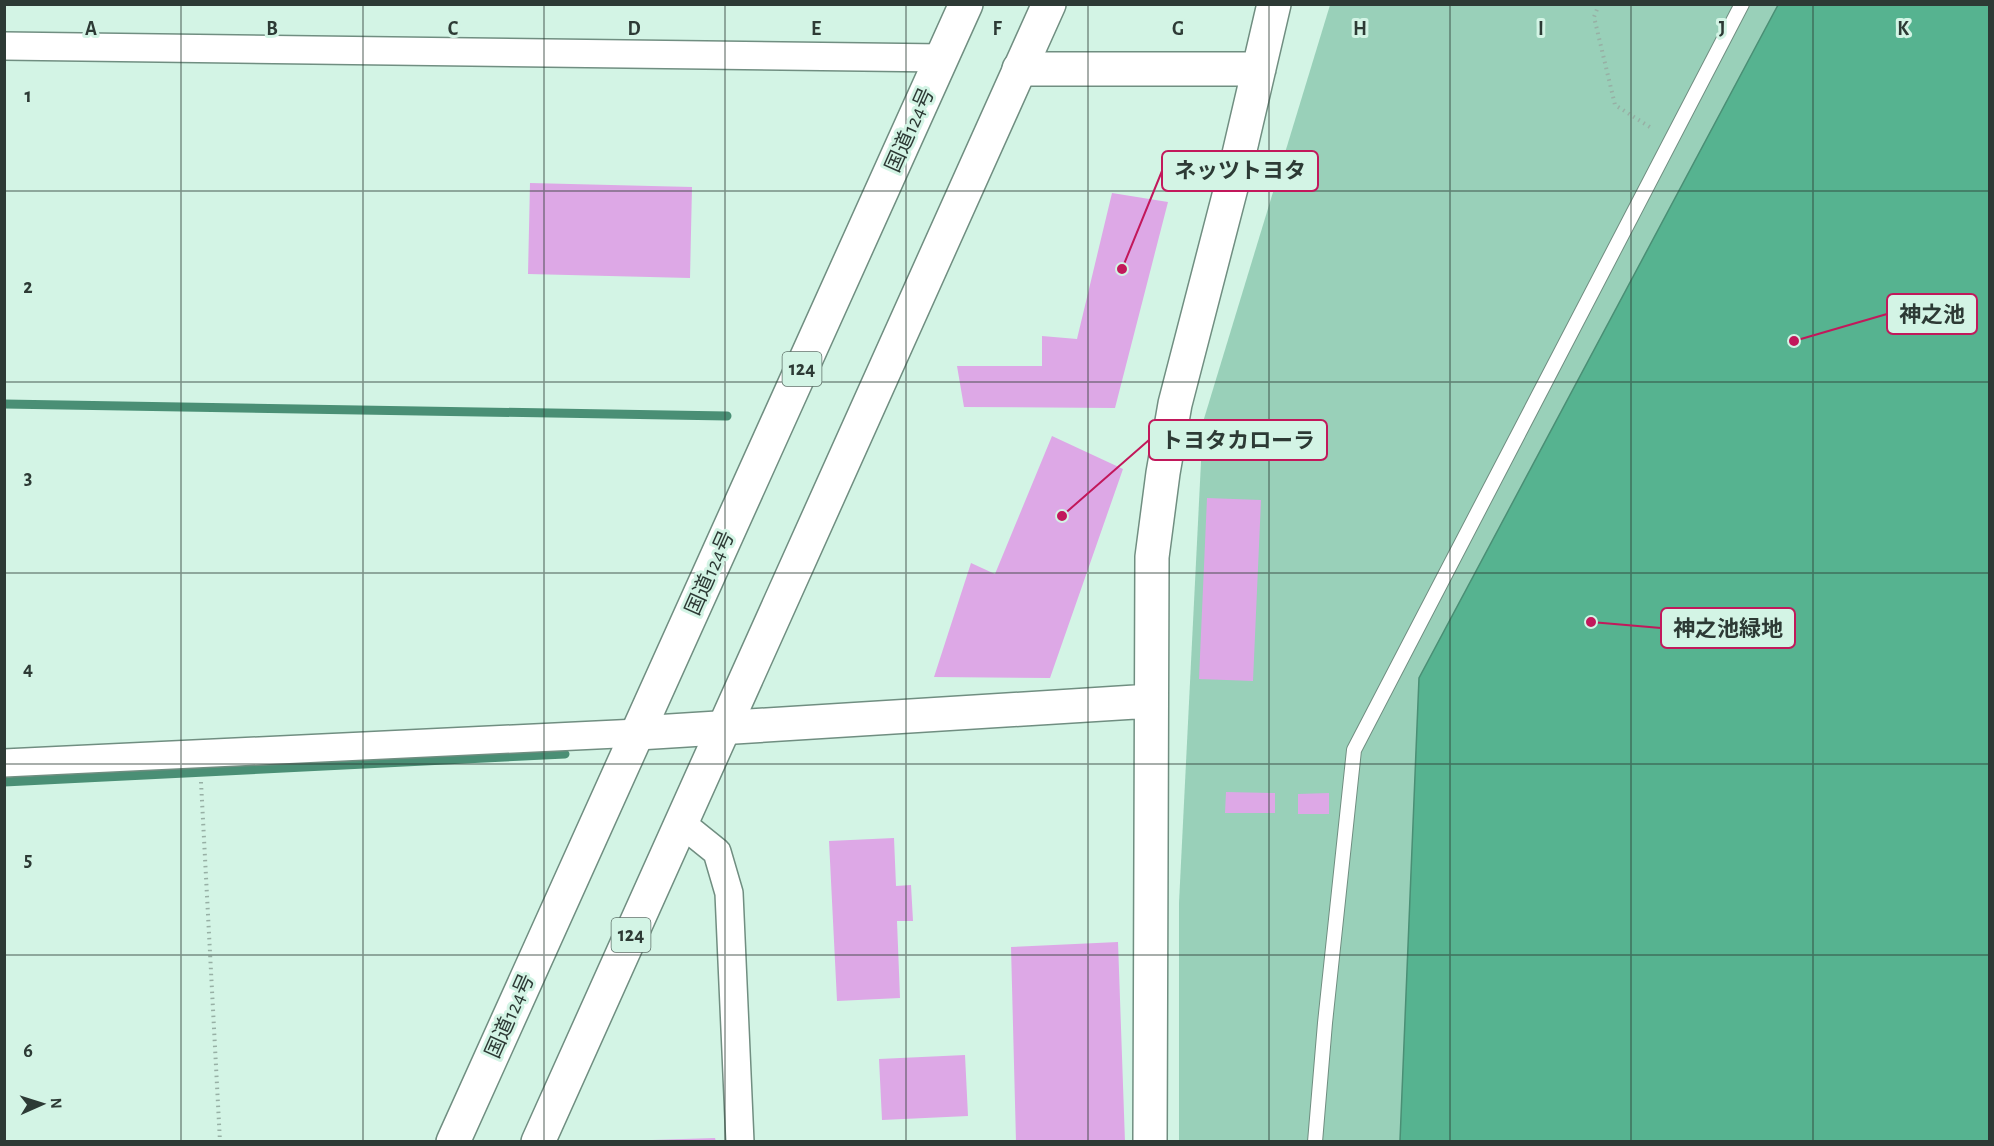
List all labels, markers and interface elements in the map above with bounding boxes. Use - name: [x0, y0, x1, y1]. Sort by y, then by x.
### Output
- text: A: [85, 19, 97, 39]
- text: B: [266, 19, 278, 39]
- text: C: [448, 19, 459, 39]
- text: D: [627, 19, 641, 39]
- text: E: [811, 19, 821, 39]
- text: F: [992, 19, 1002, 39]
- text: G: [1172, 19, 1184, 39]
- text: H: [1353, 19, 1367, 39]
- text: I: [1538, 19, 1544, 39]
- text: J: [1719, 19, 1725, 39]
- text: K: [1897, 19, 1909, 39]
- street label: 国道124号: [881, 84, 938, 175]
- text: 1: [24, 86, 32, 106]
- callout: ネッツトヨタ: [1162, 151, 1318, 191]
- text: ネッツトヨタ: [1174, 159, 1306, 182]
- text: 2: [23, 277, 33, 297]
- callout: 神之池: [1887, 294, 1977, 334]
- text: 神之池: [1899, 303, 1965, 326]
- road number: 124: [782, 352, 822, 386]
- callout: トヨタカローラ: [1149, 420, 1327, 460]
- text: トヨタカローラ: [1161, 429, 1315, 452]
- text: 3: [24, 468, 32, 488]
- street label: 国道124号: [681, 527, 738, 618]
- callout: 神之池緑地: [1661, 608, 1795, 648]
- text: 神之池緑地: [1673, 617, 1783, 640]
- text: 4: [23, 659, 33, 679]
- text: 5: [24, 850, 32, 870]
- road number: 124: [612, 918, 650, 952]
- street label: 国道124号: [481, 970, 538, 1061]
- text: 6: [23, 1041, 33, 1061]
- north arrow: [12, 1074, 72, 1134]
- text: N: [48, 1097, 64, 1109]

